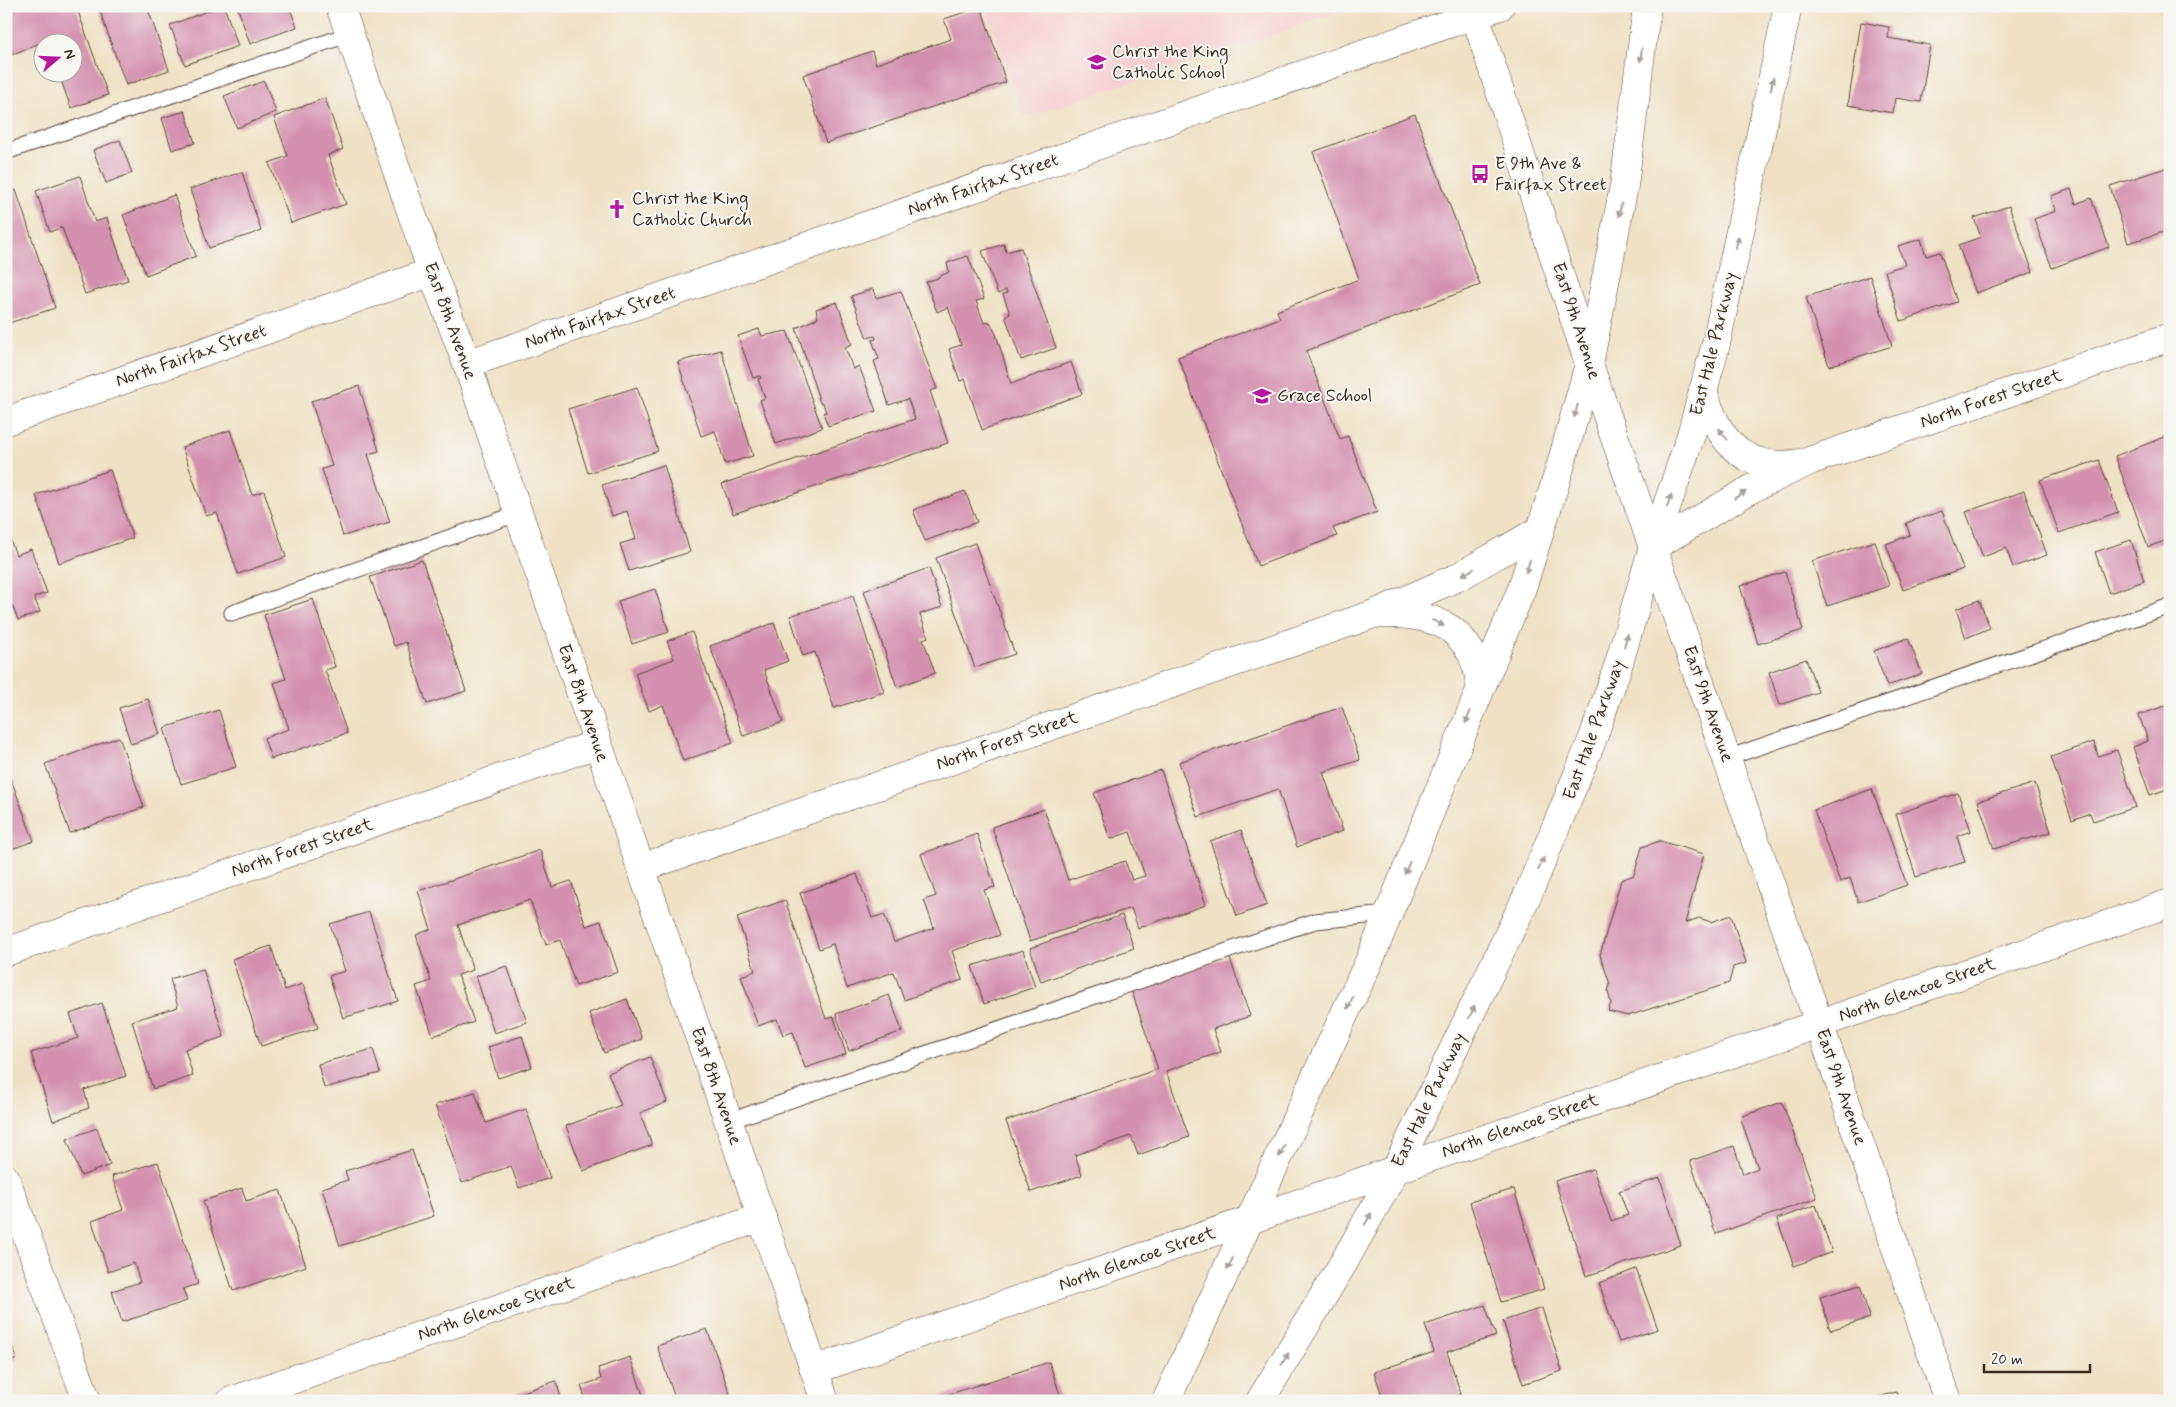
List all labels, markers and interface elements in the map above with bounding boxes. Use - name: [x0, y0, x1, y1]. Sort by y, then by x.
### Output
- north arrow: [32, 32, 82, 82]
- place label: Christ the King Catholic School: [1112, 40, 1229, 85]
- text: N: [59, 47, 79, 61]
- one-way arrow: [1637, 47, 1645, 63]
- school or university icon: Christ the King Catholic School: [1086, 51, 1108, 73]
- one-way arrow: [1769, 76, 1777, 92]
- street label: North Fairfax Street: [904, 148, 1062, 222]
- place label: E 9th Ave & Fairfax Street: [1495, 152, 1607, 197]
- bus stop icon: E 9th Ave & Fairfax Street: [1469, 163, 1491, 185]
- place label: Christ the King Catholic Church: [632, 187, 752, 232]
- church icon: Christ the King Catholic Church: [606, 198, 628, 220]
- one-way arrow: [1615, 203, 1623, 219]
- one-way arrow: [1734, 234, 1742, 250]
- street label: East 8th Avenue: [418, 259, 482, 383]
- street label: East 9th Avenue: [1546, 259, 1606, 383]
- street label: East Hale Parkway: [1685, 270, 1743, 418]
- street label: North Fairfax Street: [521, 281, 679, 355]
- street label: North Fairfax Street: [112, 319, 270, 393]
- street label: North Forest Street: [1917, 363, 2065, 434]
- place label: Grace School: [1277, 384, 1372, 408]
- school or university icon: Grace School: [1251, 385, 1273, 407]
- one-way arrow: [1572, 403, 1580, 418]
- one-way arrow: [1717, 428, 1728, 441]
- one-way arrow: [1734, 491, 1747, 500]
- one-way arrow: [1665, 493, 1673, 508]
- one-way arrow: [1524, 559, 1532, 574]
- one-way arrow: [1461, 567, 1474, 576]
- one-way arrow: [1431, 619, 1445, 627]
- one-way arrow: [1622, 632, 1630, 647]
- street label: East 8th Avenue: [552, 641, 614, 765]
- street label: East 9th Avenue: [1677, 642, 1739, 766]
- street label: East Hale Parkway: [1558, 657, 1630, 803]
- street label: North Forest Street: [933, 705, 1081, 776]
- one-way arrow: [1464, 710, 1472, 724]
- street label: North Forest Street: [228, 812, 376, 883]
- one-way arrow: [1537, 857, 1545, 871]
- one-way arrow: [1403, 860, 1411, 875]
- street label: North Glencoe Street: [1835, 952, 1999, 1028]
- one-way arrow: [1345, 996, 1353, 1010]
- one-way arrow: [1467, 1004, 1476, 1019]
- street label: East 8th Avenue: [685, 1024, 747, 1148]
- street label: East 9th Avenue: [1810, 1025, 1872, 1149]
- street label: East Hale Parkway: [1386, 1029, 1472, 1171]
- street label: North Glencoe Street: [1438, 1088, 1602, 1164]
- one-way arrow: [1278, 1144, 1286, 1158]
- one-way arrow: [1364, 1212, 1372, 1227]
- street label: North Glencoe Street: [1055, 1221, 1219, 1297]
- one-way arrow: [1226, 1257, 1234, 1271]
- street label: North Glencoe Street: [414, 1271, 578, 1347]
- scale bar: [1984, 1342, 2090, 1374]
- text: 20 m: [1991, 1350, 2023, 1370]
- one-way arrow: [1280, 1353, 1289, 1366]

